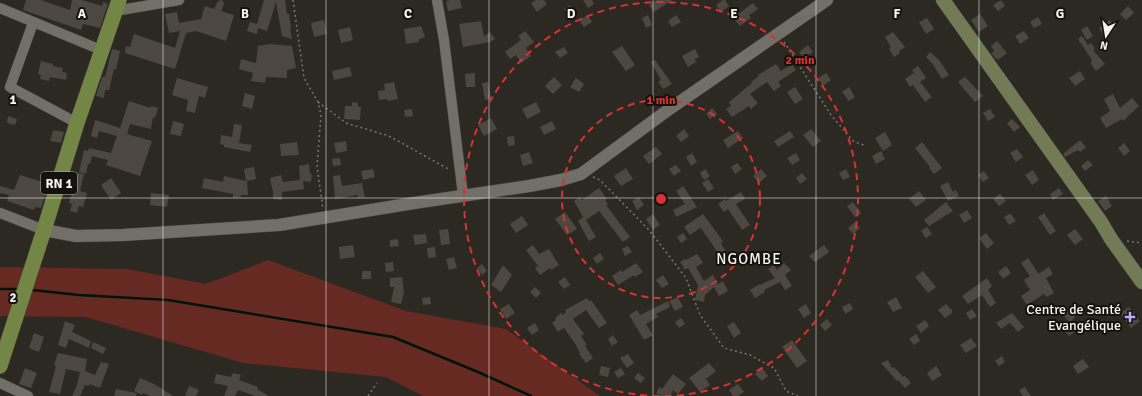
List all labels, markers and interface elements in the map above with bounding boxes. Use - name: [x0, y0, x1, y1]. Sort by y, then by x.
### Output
- text: A: [78, 6, 87, 22]
- text: B: [241, 6, 249, 22]
- text: C: [404, 6, 412, 22]
- text: D: [567, 6, 576, 22]
- text: E: [730, 6, 738, 22]
- text: F: [894, 6, 901, 22]
- text: G: [1056, 6, 1064, 22]
- north arrow: [1086, 16, 1126, 56]
- text: N: [1099, 38, 1109, 52]
- text: 2 min: [786, 53, 815, 68]
- text: 1: [9, 92, 17, 108]
- text: 1 min: [647, 93, 676, 108]
- road number: RN 1: [41, 172, 77, 194]
- centre of rings: [654, 192, 668, 206]
- district label: NGOMBE: [716, 250, 782, 268]
- text: 2: [9, 290, 17, 306]
- place label: Centre de Santé Evangélique: [1026, 301, 1121, 334]
- marker: Centre de Santé Evangélique: [1124, 311, 1136, 323]

